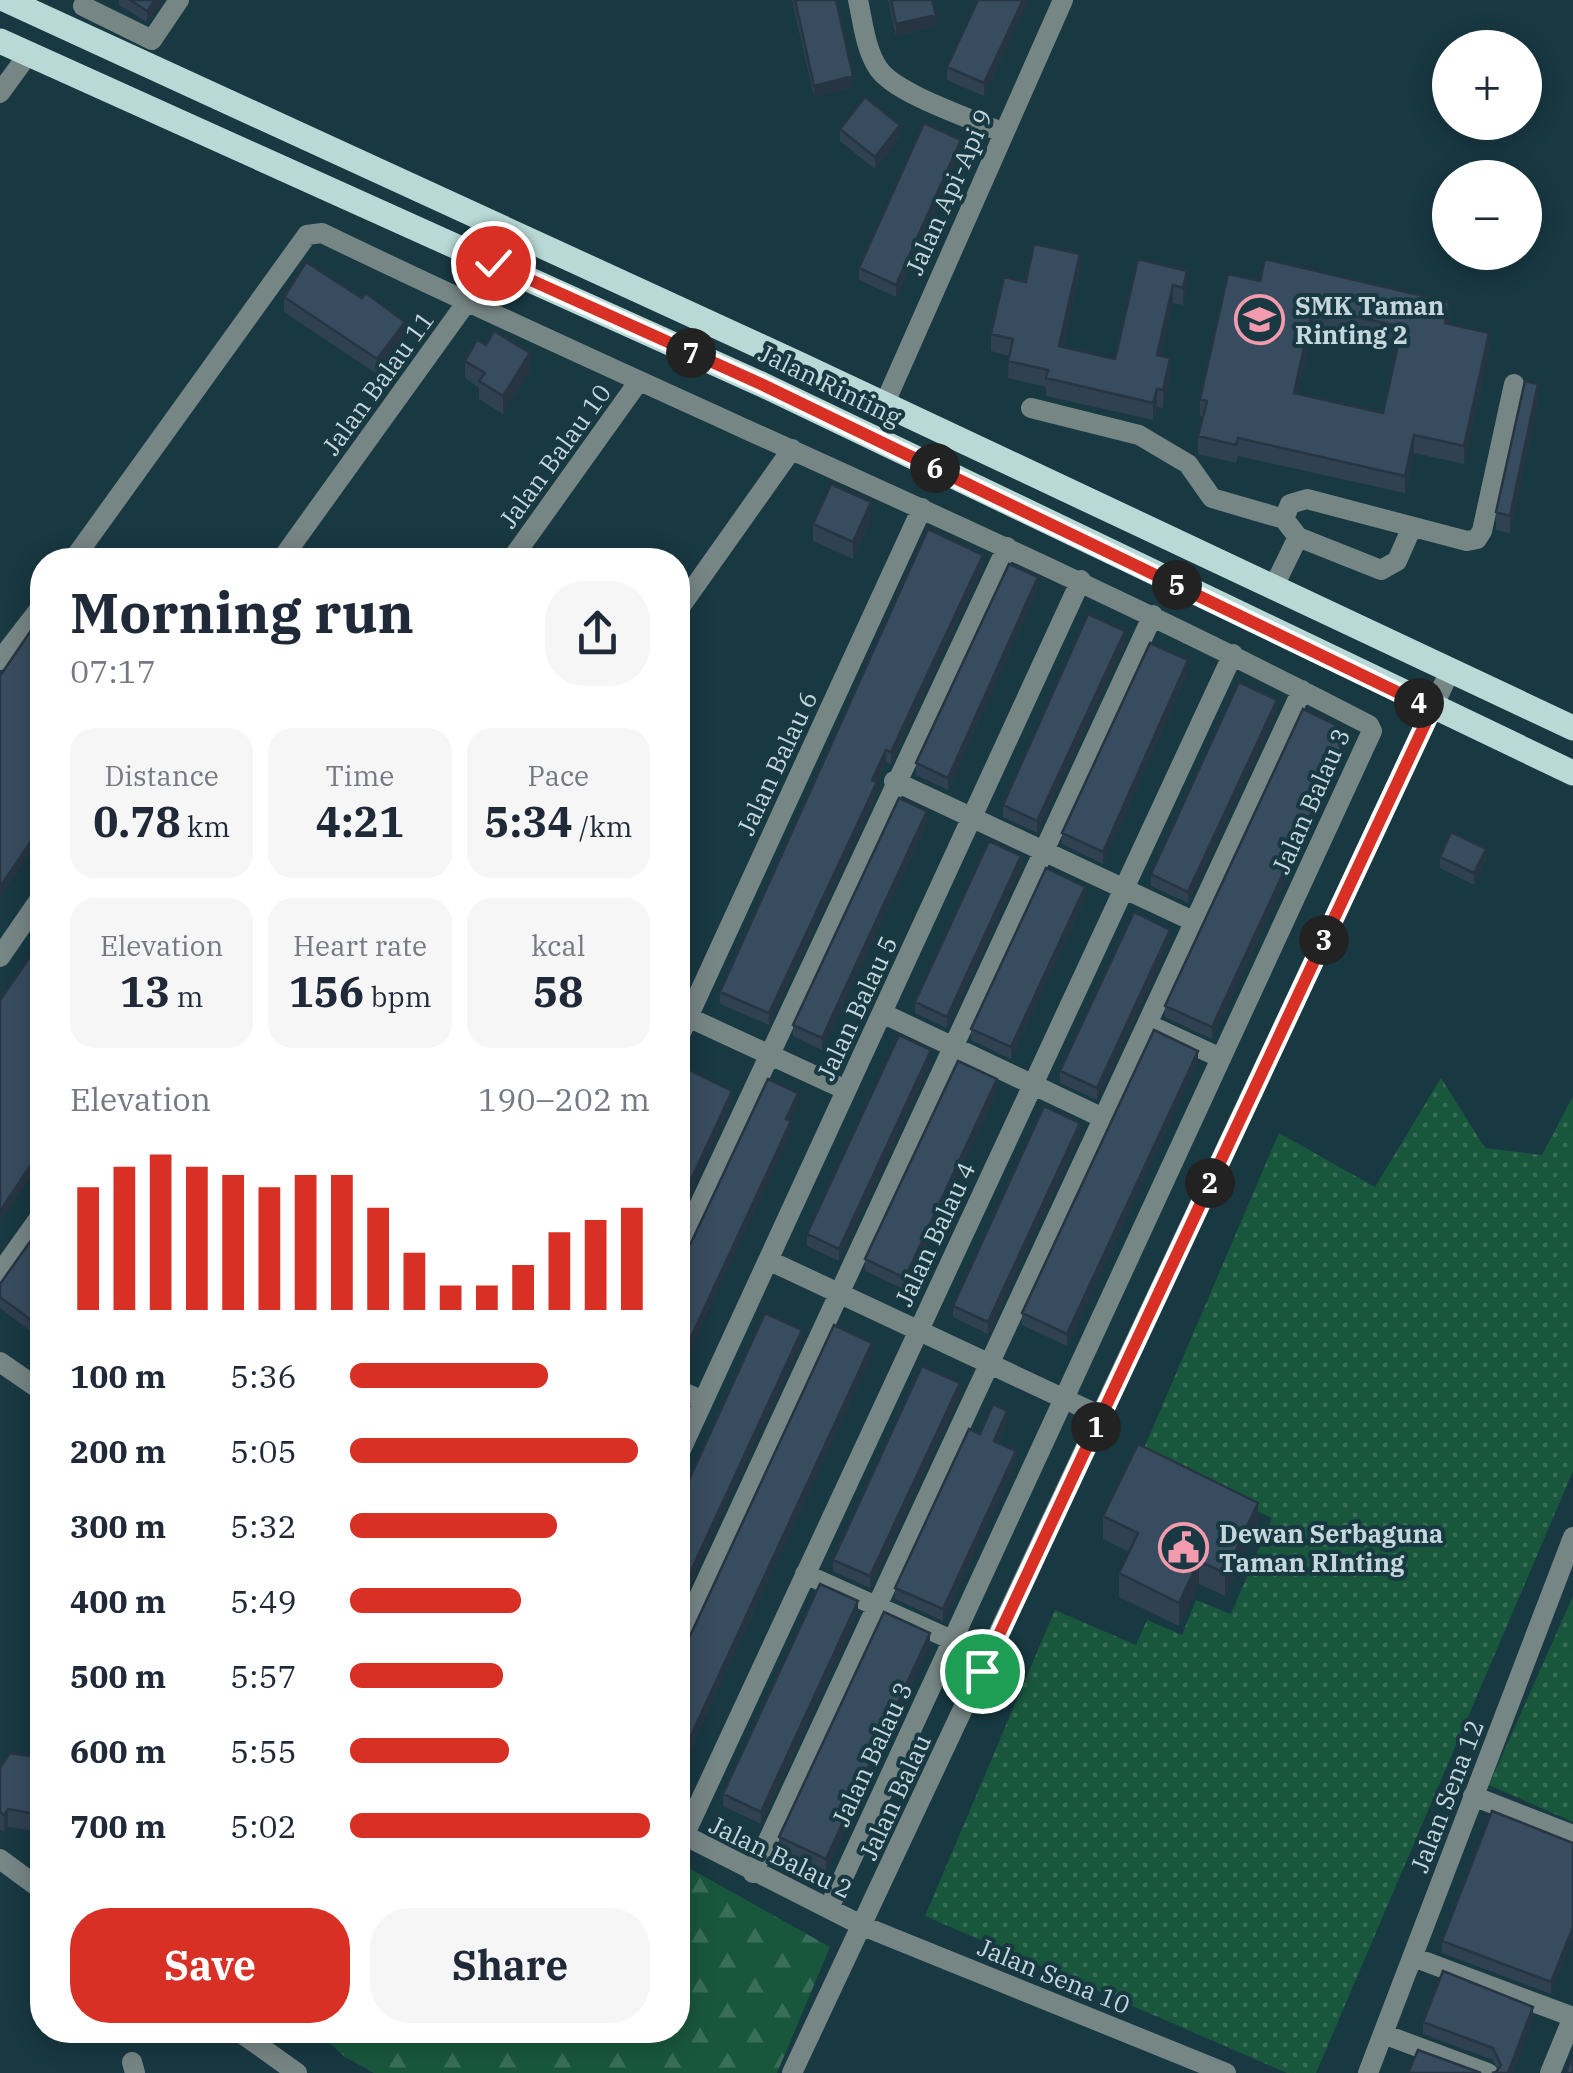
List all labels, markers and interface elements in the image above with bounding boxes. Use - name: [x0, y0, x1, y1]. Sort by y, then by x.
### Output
- map controls: [1432, 30, 1542, 270]
- button: +: [1432, 30, 1542, 140]
- street label: Jalan Api-Api 9: [897, 104, 1000, 280]
- button: −: [1432, 160, 1542, 270]
- pin: [451, 221, 536, 306]
- icon: check: [466, 236, 521, 291]
- place label: SMK Taman Rinting 2: [1295, 289, 1444, 351]
- school or university icon: SMK Taman Rinting 2: [1234, 294, 1286, 346]
- street label: Jalan Balau 11: [314, 304, 441, 461]
- pin: 7: [666, 328, 716, 378]
- text: 7: [683, 334, 699, 371]
- street label: Jalan Rinting: [753, 336, 907, 433]
- street label: Jalan Balau 10: [491, 377, 618, 534]
- pin: 6: [910, 443, 960, 493]
- text: 6: [927, 449, 943, 486]
- pin: 5: [1152, 560, 1202, 610]
- text: 5: [1169, 566, 1185, 603]
- text: Morning run: [70, 577, 414, 648]
- button: share: [545, 581, 650, 686]
- text: 07:17: [70, 650, 156, 692]
- pin: 4: [1394, 678, 1444, 728]
- text: 4: [1411, 684, 1427, 721]
- street label: Jalan Balau 6: [729, 685, 824, 840]
- street label: Jalan Balau 3: [1264, 723, 1357, 879]
- text: Distance: [105, 757, 219, 794]
- text: Time: [326, 757, 394, 794]
- text: Pace: [528, 757, 589, 794]
- text: 0.78: [93, 794, 181, 849]
- text: 4:21: [316, 794, 404, 849]
- text: 5:34: [484, 794, 573, 849]
- text: km: [181, 808, 230, 845]
- text: /km: [573, 808, 632, 845]
- pin: 3: [1299, 915, 1349, 965]
- text: 3: [1316, 921, 1332, 958]
- text: Elevation: [100, 927, 223, 964]
- text: Heart rate: [293, 927, 427, 964]
- text: kcal: [531, 927, 585, 964]
- street label: Jalan Balau 5: [809, 930, 904, 1085]
- text: 13: [120, 964, 170, 1019]
- text: 156: [289, 964, 364, 1019]
- text: 58: [533, 964, 584, 1019]
- text: m: [170, 978, 203, 1015]
- text: bpm: [364, 978, 431, 1015]
- text: Elevation: [70, 1078, 211, 1120]
- text: 190–202 m: [478, 1078, 650, 1120]
- street label: Jalan Balau 4: [887, 1156, 982, 1311]
- pin: 2: [1185, 1158, 1235, 1208]
- text: 2: [1202, 1164, 1218, 1201]
- text: 100 m: [70, 1355, 166, 1397]
- text: 5:36: [230, 1355, 297, 1397]
- pin: 1: [1071, 1402, 1121, 1452]
- text: 1: [1088, 1408, 1104, 1445]
- text: 200 m: [70, 1430, 166, 1472]
- text: 5:05: [230, 1430, 297, 1472]
- text: 300 m: [70, 1505, 166, 1547]
- text: 5:32: [230, 1505, 297, 1547]
- place label: Dewan Serbaguna Taman RInting: [1219, 1517, 1443, 1579]
- public building icon: Dewan Serbaguna Taman RInting: [1158, 1522, 1210, 1574]
- text: 400 m: [70, 1580, 166, 1622]
- text: 5:49: [230, 1580, 297, 1622]
- pin: [940, 1629, 1025, 1714]
- icon: arrive: [955, 1644, 1010, 1699]
- text: 500 m: [70, 1655, 166, 1697]
- text: 5:57: [230, 1655, 297, 1697]
- street label: Jalan Balau 3: [826, 1677, 918, 1831]
- street label: Jalan Sena 12: [1402, 1715, 1491, 1877]
- text: 600 m: [70, 1730, 166, 1772]
- text: 5:55: [230, 1730, 297, 1772]
- street label: Jalan Balau: [853, 1730, 937, 1864]
- text: 700 m: [70, 1805, 166, 1847]
- text: 5:02: [230, 1805, 297, 1847]
- street label: Jalan Balau 2: [704, 1808, 858, 1905]
- button: Save: [70, 1908, 350, 2023]
- button: Share: [370, 1908, 650, 2023]
- street label: Jalan Sena 10: [973, 1930, 1135, 2021]

